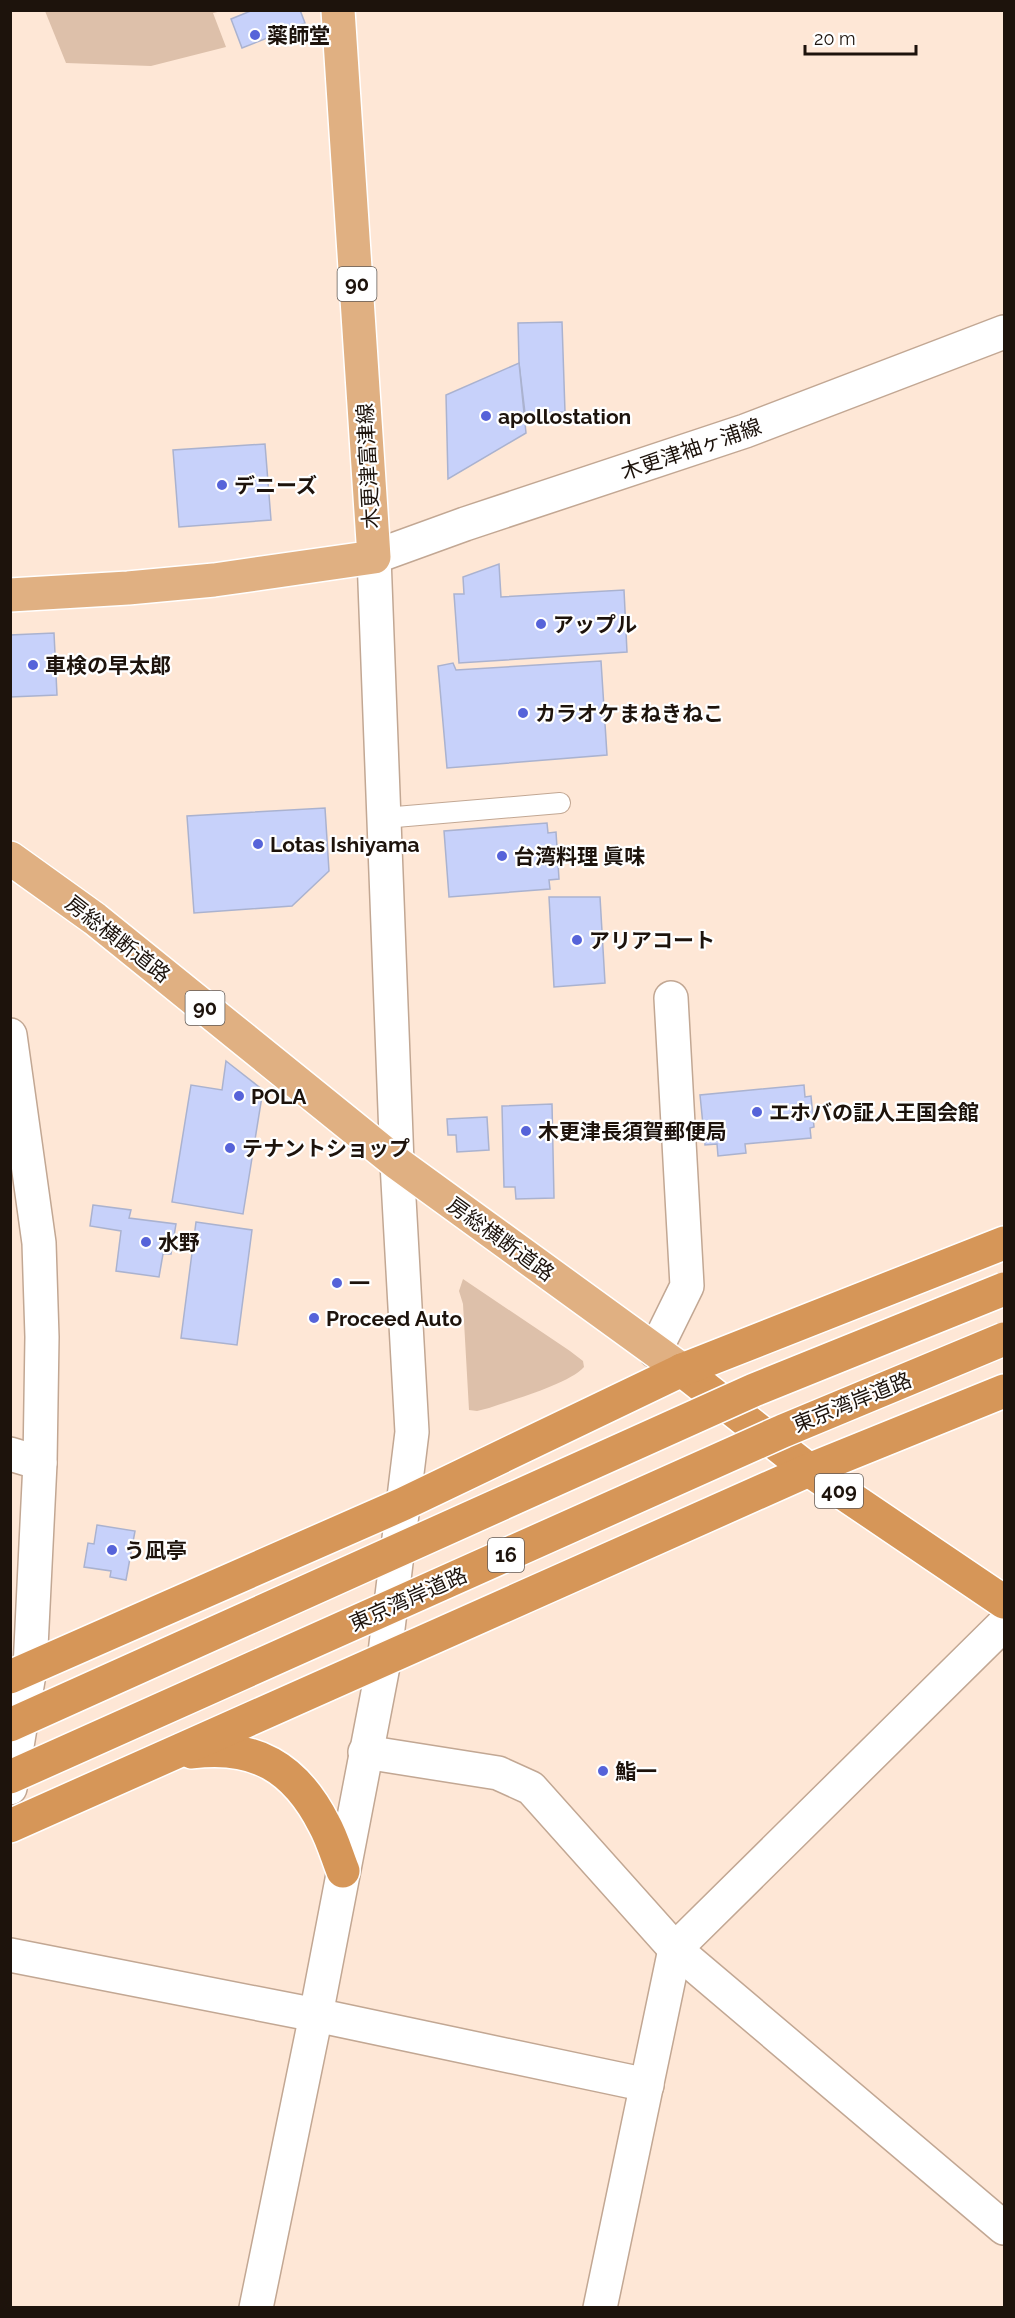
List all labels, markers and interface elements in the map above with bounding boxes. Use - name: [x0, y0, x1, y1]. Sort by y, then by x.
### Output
- scale bar: [805, 18, 916, 56]
- place label: 薬師堂: [267, 23, 330, 48]
- marker: 薬師堂: [248, 28, 262, 42]
- text: 20 m: [814, 28, 856, 49]
- road number: 90: [338, 267, 376, 301]
- street label: 木更津富津線: [352, 402, 384, 530]
- place label: apollostation: [498, 404, 631, 429]
- marker: apollostation: [479, 409, 493, 423]
- street label: 木更津袖ヶ浦線: [617, 413, 765, 485]
- place label: デニーズ: [234, 473, 317, 498]
- marker: デニーズ: [215, 478, 229, 492]
- place label: アップル: [553, 612, 637, 637]
- marker: アップル: [534, 617, 548, 631]
- place label: 車検の早太郎: [45, 653, 171, 678]
- marker: 車検の早太郎: [26, 658, 40, 672]
- place label: カラオケまねきねこ: [535, 701, 724, 726]
- marker: カラオケまねきねこ: [516, 706, 530, 720]
- place label: Lotas Ishiyama: [270, 832, 420, 857]
- marker: Lotas Ishiyama: [251, 837, 265, 851]
- place label: 台湾料理 眞味: [514, 844, 645, 869]
- marker: 台湾料理 眞味: [495, 849, 509, 863]
- street label: 房総横断道路: [61, 890, 175, 988]
- place label: アリアコート: [589, 928, 715, 953]
- marker: アリアコート: [570, 933, 584, 947]
- road number: 90: [186, 991, 224, 1025]
- place label: POLA: [251, 1084, 307, 1109]
- marker: POLA: [232, 1089, 246, 1103]
- place label: エホバの証人王国会館: [769, 1100, 979, 1125]
- marker: エホバの証人王国会館: [750, 1105, 764, 1119]
- place label: 木更津長須賀郵便局: [538, 1119, 727, 1144]
- marker: 木更津長須賀郵便局: [519, 1124, 533, 1138]
- place label: テナントショップ: [242, 1136, 410, 1161]
- marker: テナントショップ: [223, 1141, 237, 1155]
- street label: 房総横断道路: [443, 1192, 559, 1286]
- place label: 水野: [158, 1230, 200, 1255]
- marker: 水野: [139, 1235, 153, 1249]
- place label: 一: [349, 1271, 370, 1296]
- marker: 一: [330, 1276, 344, 1290]
- place label: Proceed Auto: [326, 1306, 462, 1331]
- marker: Proceed Auto: [307, 1311, 321, 1325]
- street label: 東京湾岸道路: [789, 1367, 915, 1437]
- road number: 409: [815, 1474, 863, 1508]
- place label: う凪亭: [124, 1538, 187, 1563]
- road number: 16: [488, 1538, 524, 1572]
- marker: う凪亭: [105, 1543, 119, 1557]
- street label: 東京湾岸道路: [345, 1562, 471, 1636]
- place label: 鮨一: [615, 1759, 657, 1784]
- marker: 鮨一: [596, 1764, 610, 1778]

